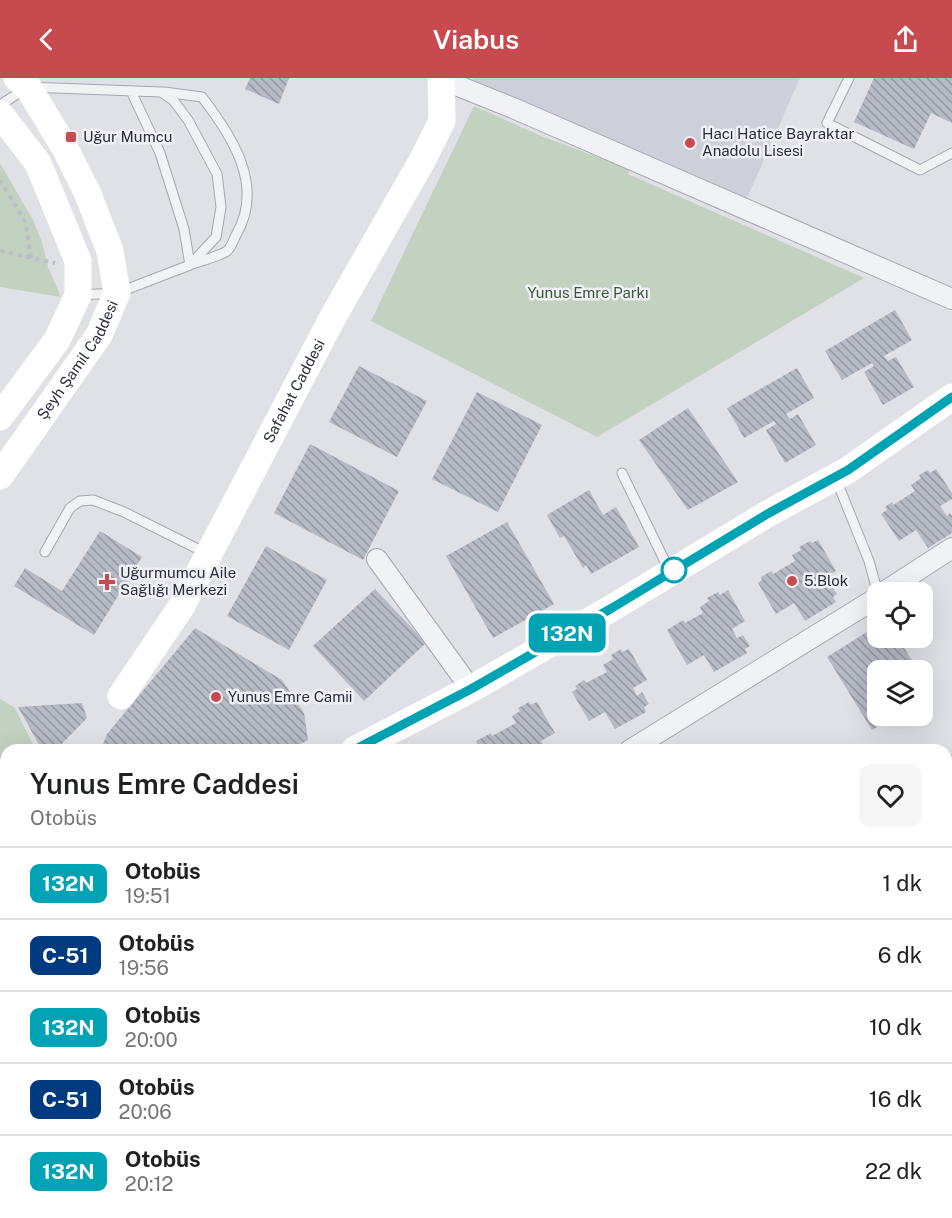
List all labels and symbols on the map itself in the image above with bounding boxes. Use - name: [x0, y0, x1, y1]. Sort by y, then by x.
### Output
- place label: Hacı Hatice Bayraktar Anadolu Lisesi: [702, 125, 854, 159]
- place label: Uğur Mumcu: [83, 128, 173, 145]
- marker: Uğur Mumcu: [64, 130, 78, 144]
- marker: Hacı Hatice Bayraktar Anadolu Lisesi: [683, 136, 697, 150]
- park label: Yunus Emre Parkı: [527, 284, 649, 301]
- street label: Şeyh Şamil Caddesi: [33, 298, 121, 423]
- street label: Safahat Caddesi: [260, 336, 328, 446]
- unlabelled marker: [661, 557, 687, 583]
- place label: Uğurmumcu Aile Sağlığı Merkezi: [120, 564, 236, 598]
- place label: 5.Blok: [804, 572, 848, 589]
- marker: Uğurmumcu Aile Sağlığı Merkezi: [98, 573, 116, 591]
- marker: 5.Blok: [785, 574, 799, 588]
- line badge: 132N: [525, 614, 609, 652]
- place label: Yunus Emre Camii: [228, 688, 352, 705]
- marker: Yunus Emre Camii: [209, 690, 223, 704]

